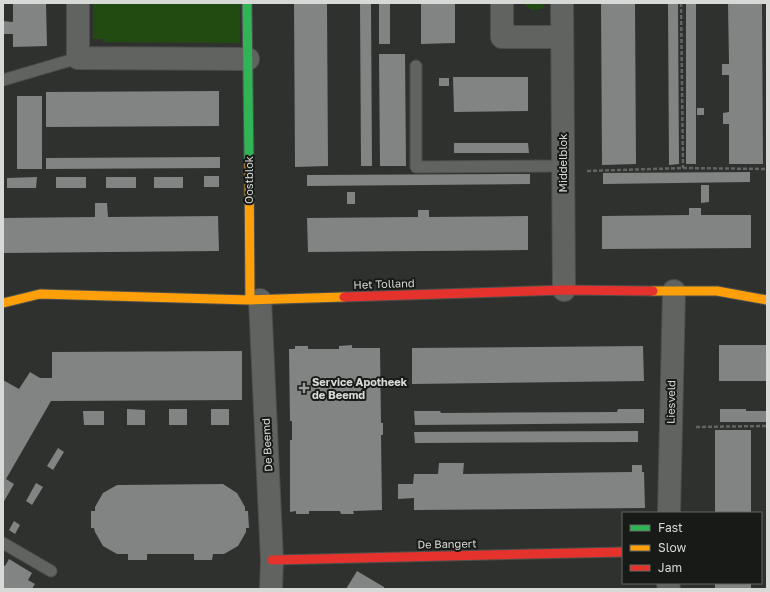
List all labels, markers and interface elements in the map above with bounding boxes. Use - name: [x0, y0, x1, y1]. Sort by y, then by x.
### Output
- street label: Middelblok: [556, 134, 569, 192]
- street label: Oostblok: [242, 156, 255, 204]
- street label: Het Tolland: [353, 276, 415, 291]
- place label: Service Apotheek de Beemd: [312, 375, 408, 401]
- street label: Liesveld: [664, 380, 677, 424]
- marker: Service Apotheek de Beemd: [299, 383, 309, 393]
- street label: De Beemd: [259, 418, 274, 472]
- legend: [622, 512, 762, 584]
- text: Fast: [658, 520, 683, 535]
- street label: De Bangert: [417, 536, 477, 551]
- text: Slow: [658, 540, 686, 555]
- text: Jam: [658, 560, 682, 575]

